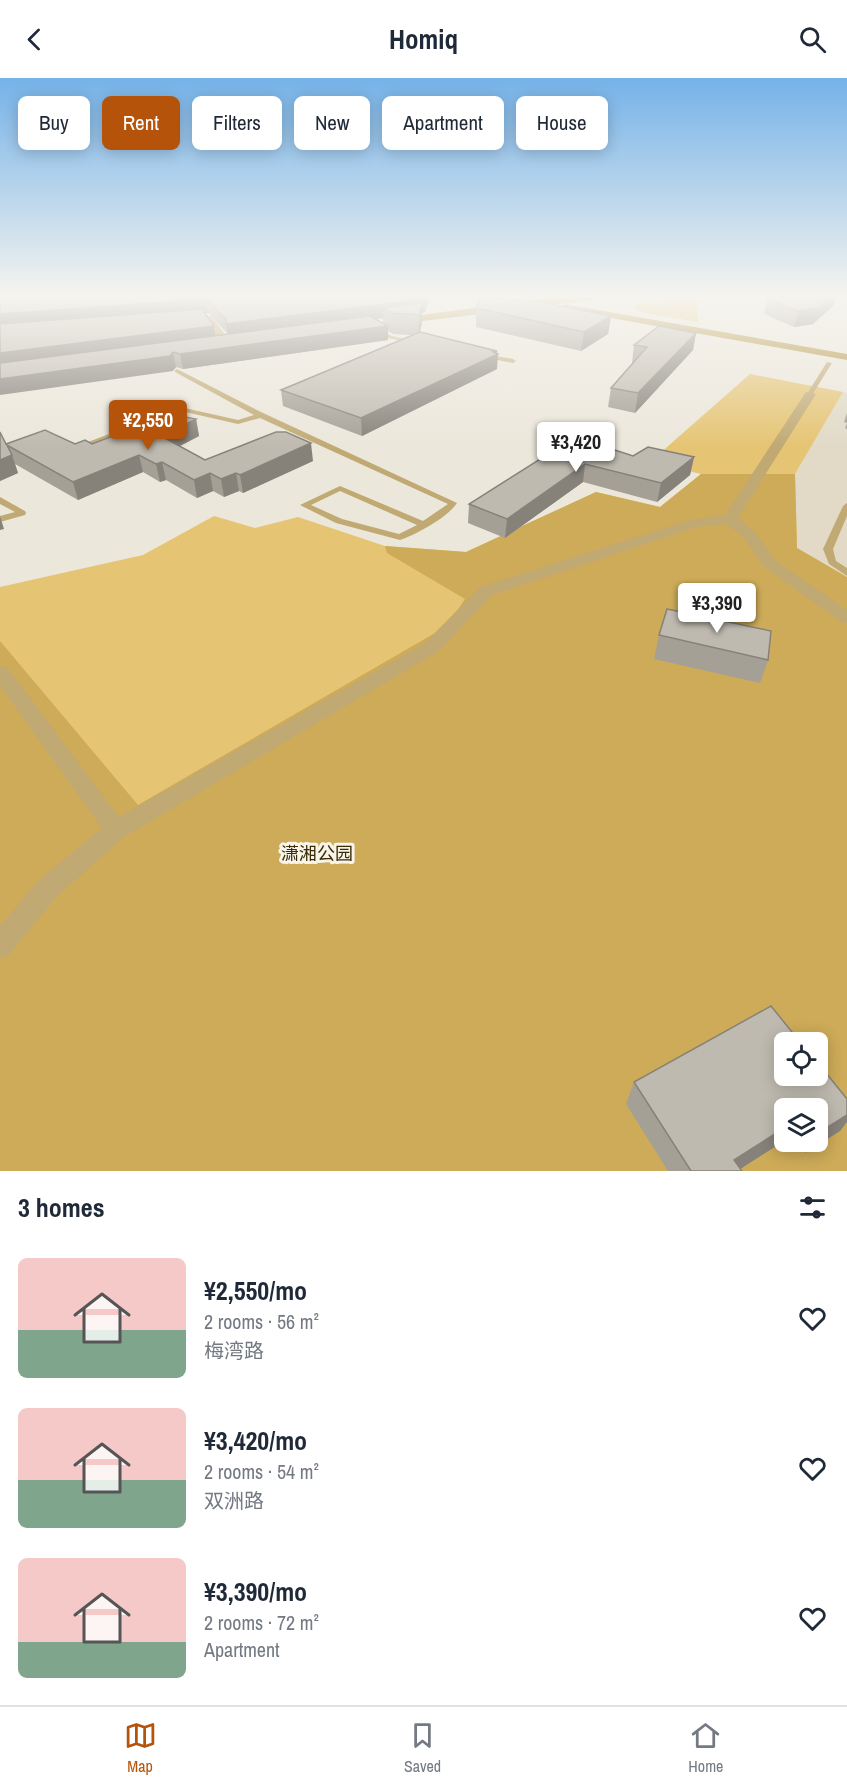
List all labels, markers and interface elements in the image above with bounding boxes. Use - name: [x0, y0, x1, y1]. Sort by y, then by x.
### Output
- text: Homiq: [389, 21, 458, 57]
- icon: back: [18, 23, 51, 56]
- icon: search: [796, 23, 829, 56]
- chip: Buy: [18, 96, 90, 150]
- chip: Rent: [102, 96, 180, 150]
- chip: Filters: [192, 96, 282, 150]
- chip: New: [294, 96, 370, 150]
- chip: Apartment: [382, 96, 504, 150]
- chip: House: [516, 96, 608, 150]
- pin: ¥2,550: [99, 400, 197, 451]
- text: ¥2,550: [123, 406, 173, 433]
- pin: ¥3,420: [527, 422, 625, 473]
- text: ¥3,420: [551, 428, 601, 455]
- pin: ¥3,390: [668, 583, 766, 634]
- text: ¥3,390: [692, 589, 742, 616]
- park label: 潇湘公园: [281, 841, 353, 866]
- map controls: [774, 1032, 828, 1152]
- button: locate: [774, 1032, 828, 1086]
- button: layers: [774, 1098, 828, 1152]
- text: 3 homes: [18, 1190, 105, 1225]
- icon: filters: [796, 1191, 829, 1224]
- text: ¥2,550/mo: [204, 1273, 307, 1308]
- icon: home: [66, 1282, 138, 1354]
- icon: heart: [796, 1302, 829, 1335]
- text: 2 rooms · 56 m²: [204, 1308, 319, 1335]
- text: 梅湾路: [204, 1337, 264, 1364]
- text: ¥3,420/mo: [204, 1423, 307, 1458]
- icon: home: [66, 1432, 138, 1504]
- icon: heart: [796, 1452, 829, 1485]
- text: 2 rooms · 54 m²: [204, 1458, 319, 1485]
- text: 双洲路: [204, 1487, 264, 1514]
- text: ¥3,390/mo: [204, 1574, 307, 1609]
- icon: home: [66, 1582, 138, 1654]
- icon: heart: [796, 1602, 829, 1635]
- text: 2 rooms · 72 m²: [204, 1609, 319, 1636]
- text: Apartment: [204, 1636, 280, 1663]
- tab: Map: [124, 1719, 157, 1777]
- tab: Saved: [404, 1719, 441, 1777]
- tab: Home: [688, 1719, 723, 1777]

